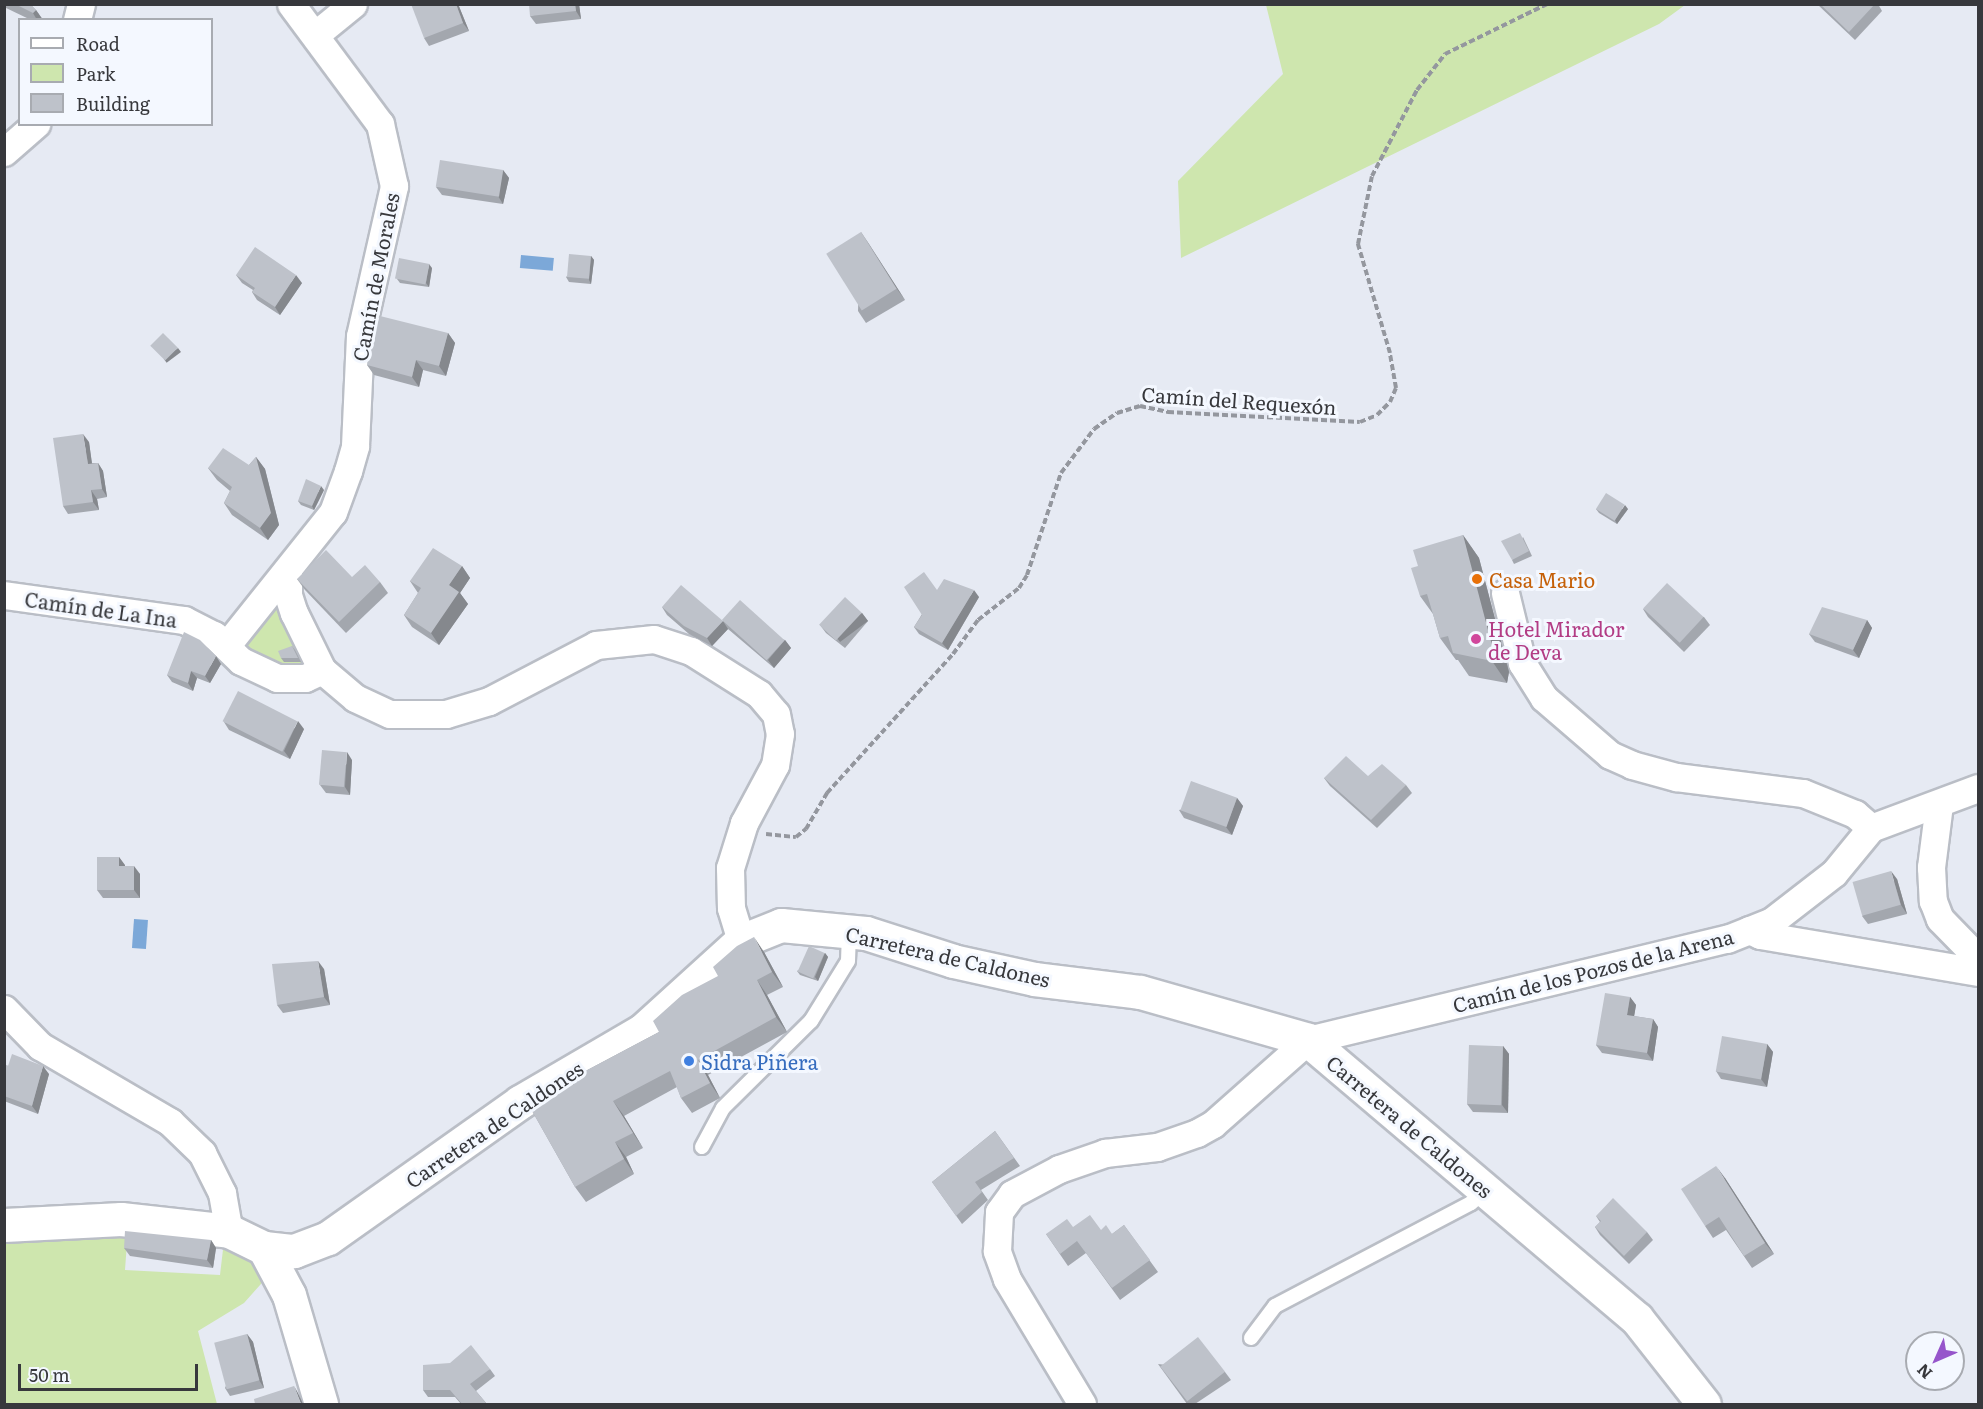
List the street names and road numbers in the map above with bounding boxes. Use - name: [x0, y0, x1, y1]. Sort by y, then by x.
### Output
- street label: Camín de Morales: [347, 191, 403, 363]
- street label: Camín del Requexón: [1141, 381, 1337, 419]
- street label: Camín de La Ina: [23, 586, 179, 632]
- street label: Carretera de Caldones: [844, 921, 1052, 991]
- street label: Camín de los Pozos de la Arena: [1450, 923, 1736, 1017]
- street label: Carretera de Caldones: [1322, 1050, 1498, 1202]
- street label: Carretera de Caldones: [401, 1056, 587, 1192]

